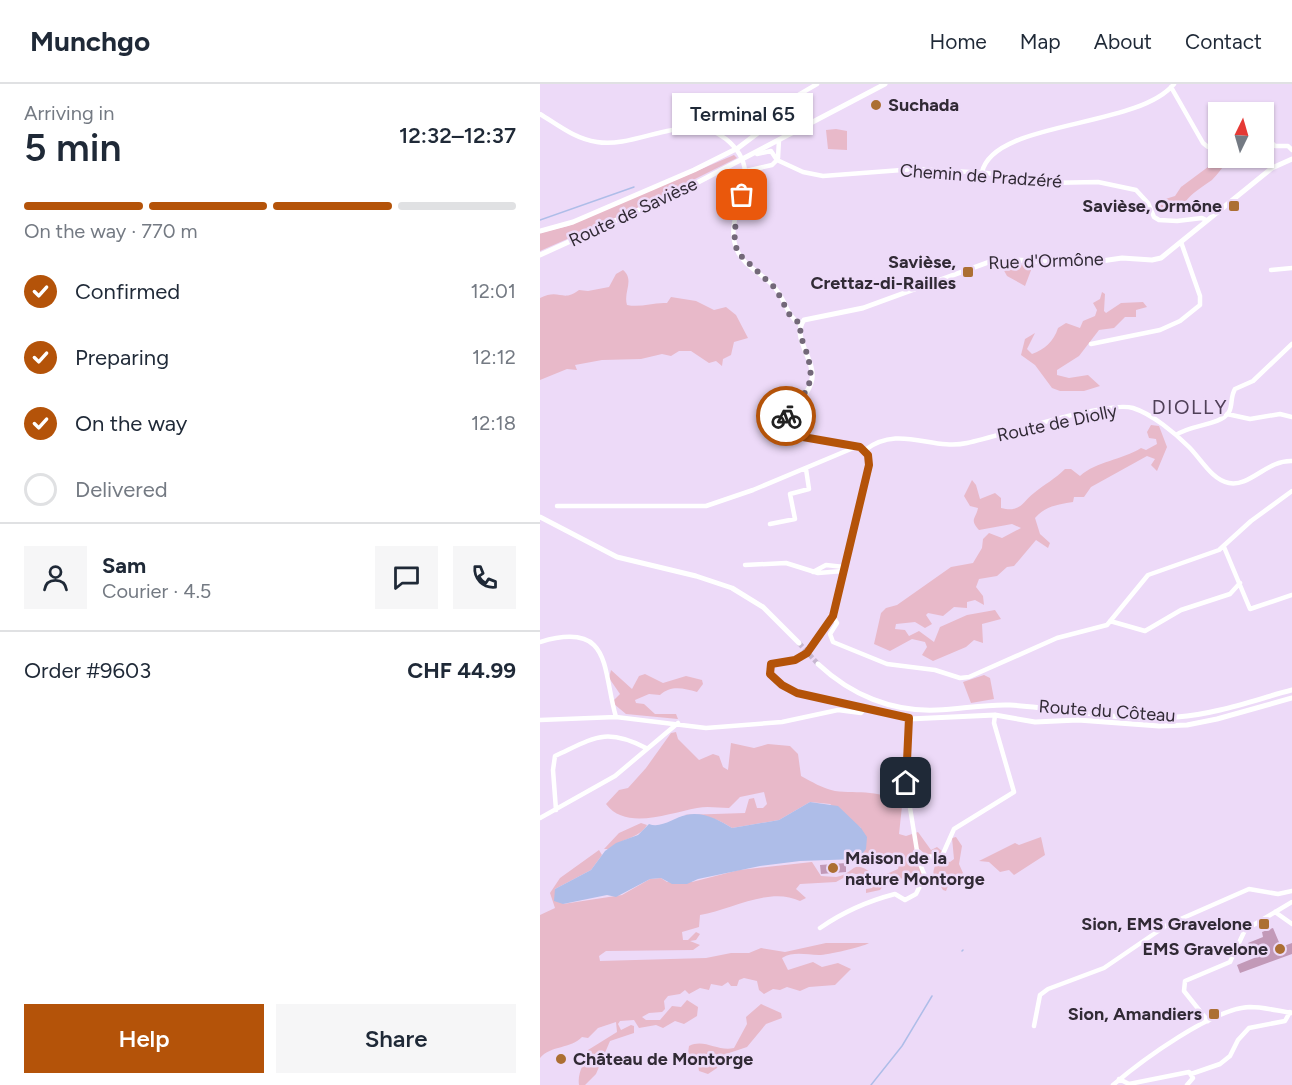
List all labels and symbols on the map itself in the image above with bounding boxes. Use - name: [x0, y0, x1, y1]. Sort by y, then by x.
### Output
- callout: Terminal 65: [672, 93, 812, 135]
- place label: Suchada: [888, 94, 959, 116]
- marker: Suchada: [869, 98, 883, 112]
- north arrow: [1208, 102, 1274, 168]
- street label: Chemin de Pradzéré: [899, 159, 1063, 193]
- pin: [716, 169, 767, 220]
- street label: Route de Savièse: [565, 173, 701, 251]
- place label: Savièse, Ormône: [1082, 195, 1222, 217]
- marker: Savièse, Ormône: [1227, 199, 1241, 213]
- street label: Rue d'Ormône: [988, 248, 1104, 274]
- place label: Savièse, Crettaz-di-Railles: [810, 251, 957, 294]
- marker: Savièse, Crettaz-di-Railles: [961, 265, 975, 279]
- courier: [756, 386, 816, 446]
- district label: DIOLLY: [1152, 395, 1228, 419]
- street label: Route de Diolly: [995, 399, 1119, 446]
- street label: Route du Côteau: [1038, 695, 1176, 727]
- pin: [880, 757, 931, 808]
- place label: Maison de la nature Montorge: [845, 847, 985, 890]
- marker: Maison de la nature Montorge: [826, 861, 840, 875]
- place label: Sion, EMS Gravelone: [1081, 913, 1252, 935]
- marker: Sion, EMS Gravelone: [1257, 917, 1271, 931]
- place label: EMS Gravelone: [1142, 938, 1268, 960]
- marker: EMS Gravelone: [1273, 942, 1287, 956]
- place label: Sion, Amandiers: [1068, 1003, 1203, 1025]
- marker: Sion, Amandiers: [1207, 1007, 1221, 1021]
- place label: Château de Montorge: [573, 1048, 753, 1070]
- marker: Château de Montorge: [554, 1052, 568, 1066]

